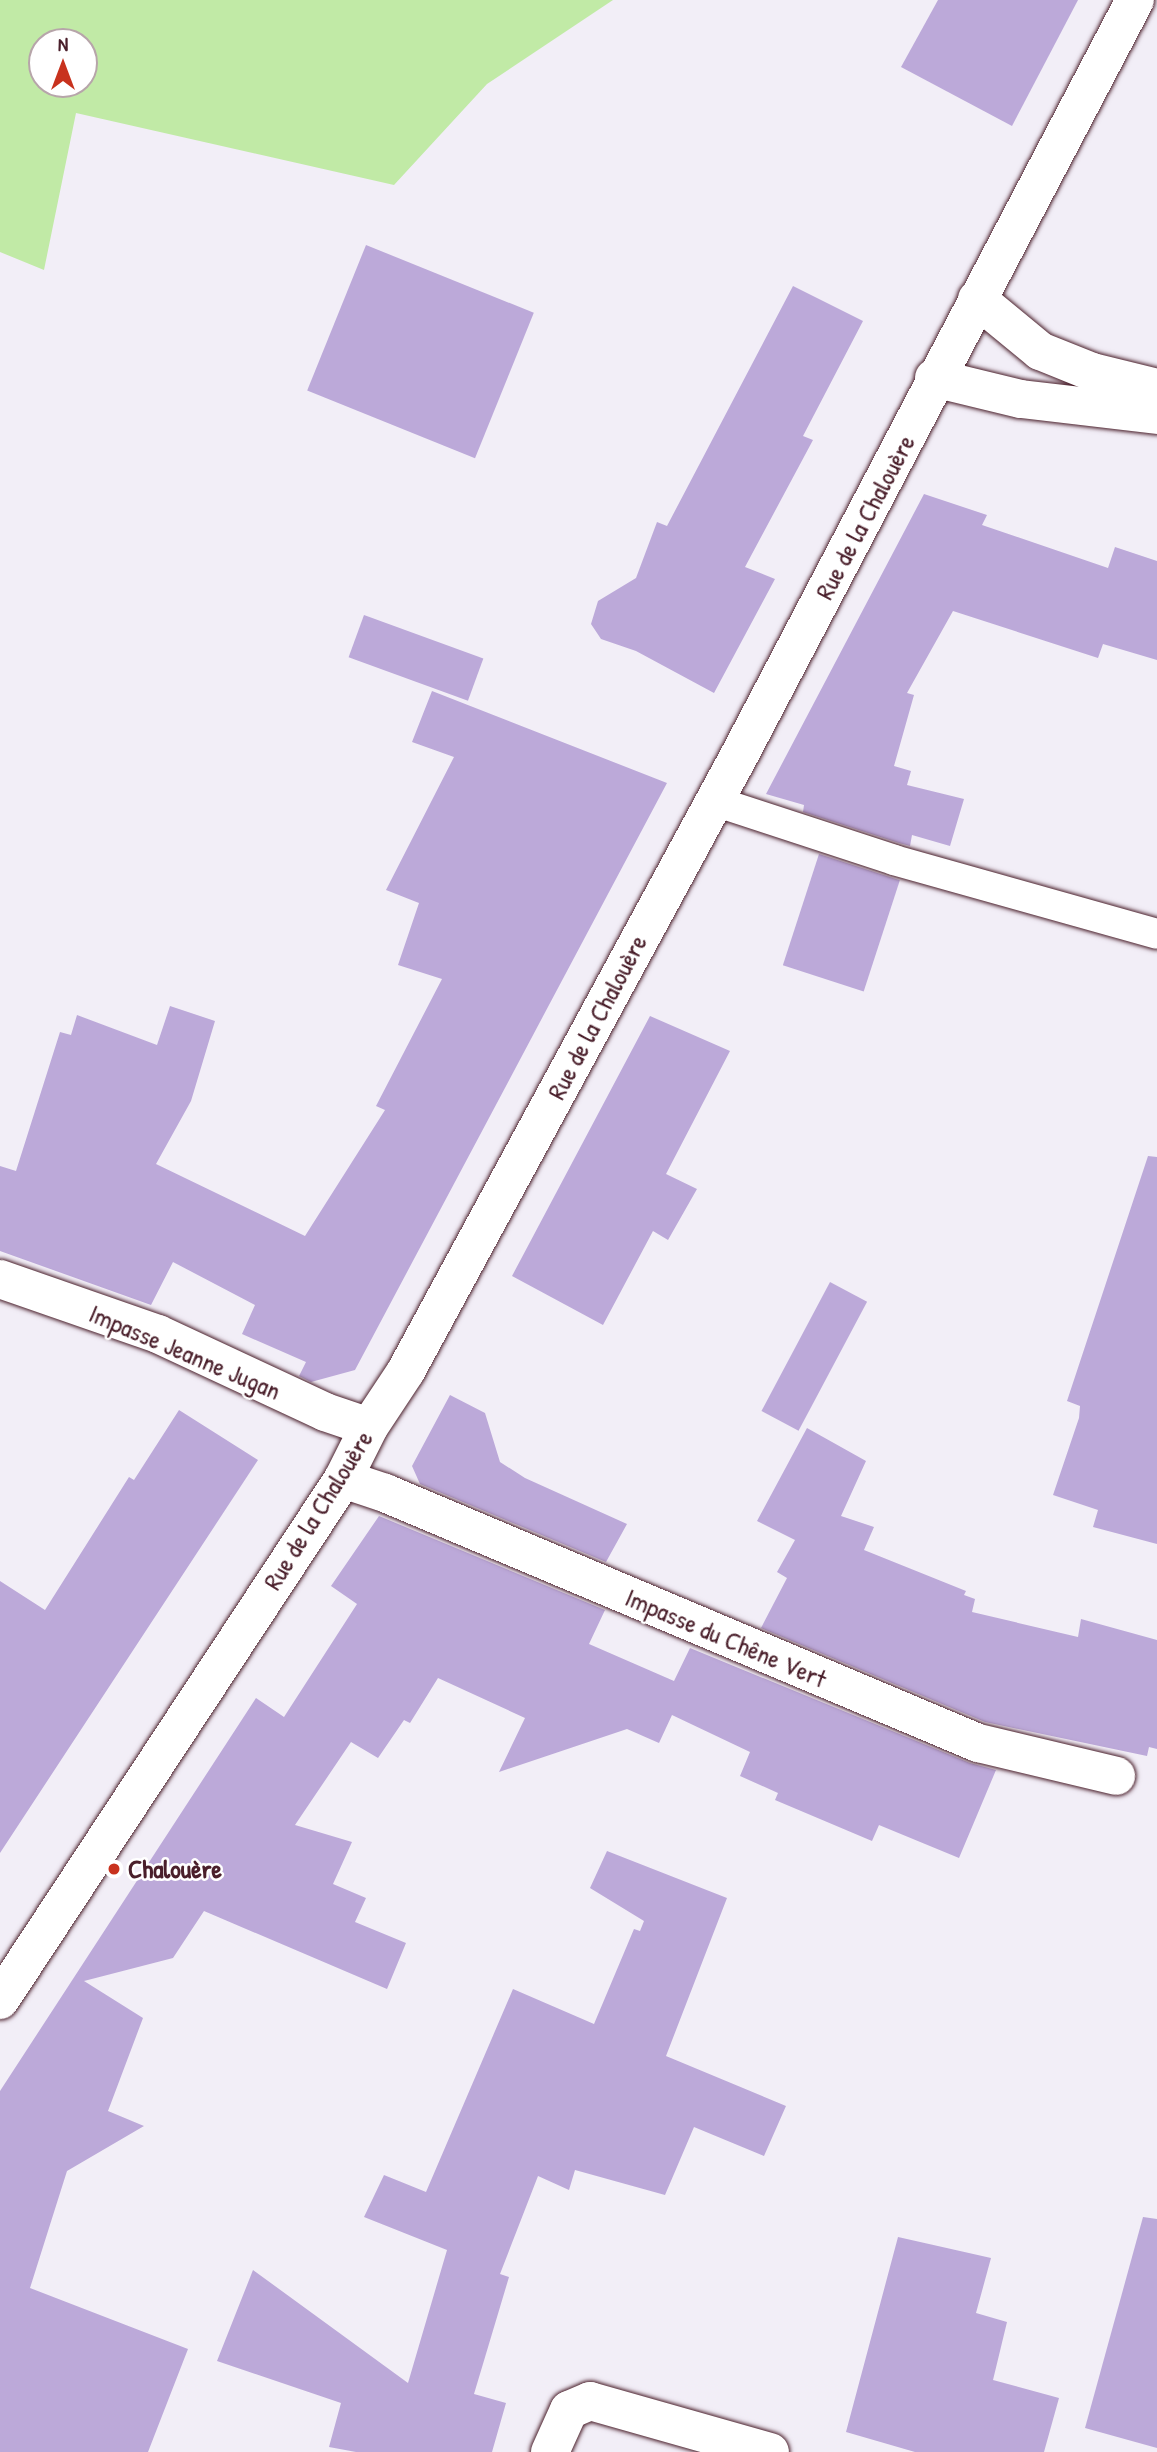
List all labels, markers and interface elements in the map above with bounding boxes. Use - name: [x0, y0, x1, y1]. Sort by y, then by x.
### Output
- north arrow: [28, 28, 98, 98]
- text: N: [58, 31, 68, 57]
- street label: Rue de la Chalouère: [809, 429, 921, 605]
- street label: Rue de la Chalouère: [541, 929, 653, 1105]
- street label: Impasse Jeanne Jugan: [85, 1298, 285, 1406]
- street label: Rue de la Chalouère: [257, 1425, 379, 1595]
- street label: Impasse du Chêne Vert: [621, 1582, 831, 1694]
- place label: Chalouère: [128, 1853, 222, 1885]
- marker: Chalouère: [106, 1861, 122, 1877]

